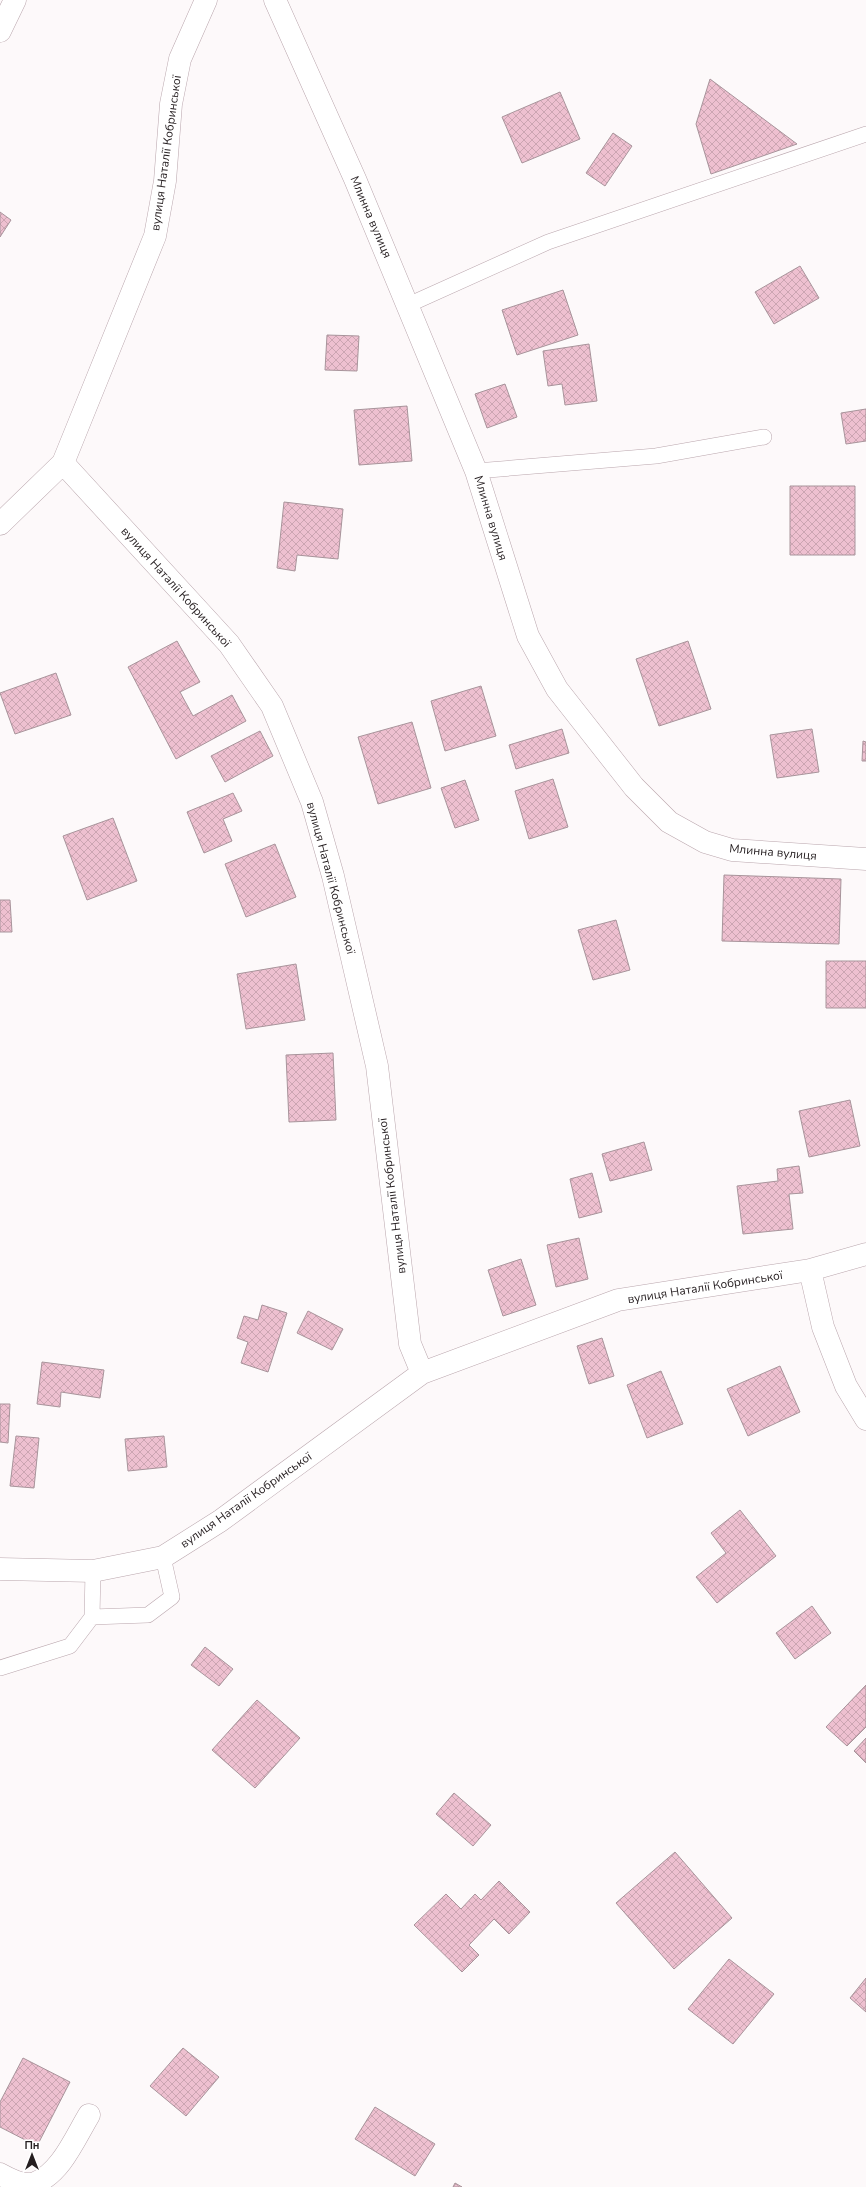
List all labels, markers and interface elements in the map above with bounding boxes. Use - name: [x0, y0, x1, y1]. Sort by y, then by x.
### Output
- street label: вулиця Наталії Кобринської: [147, 73, 185, 232]
- street label: Млинна вулиця: [346, 173, 396, 261]
- street label: Млинна вулиця: [471, 474, 511, 562]
- street label: вулиця Наталії Кобринської: [118, 523, 235, 651]
- street label: вулиця Наталії Кобринської: [303, 800, 359, 957]
- street label: Млинна вулиця: [729, 840, 817, 864]
- street label: вулиця Наталії Кобринської: [374, 1116, 409, 1275]
- street label: вулиця Наталії Кобринської: [626, 1267, 785, 1307]
- street label: вулиця Наталії Кобринської: [177, 1448, 316, 1552]
- north arrow: [12, 2135, 52, 2175]
- text: Пн: [24, 2138, 40, 2153]

